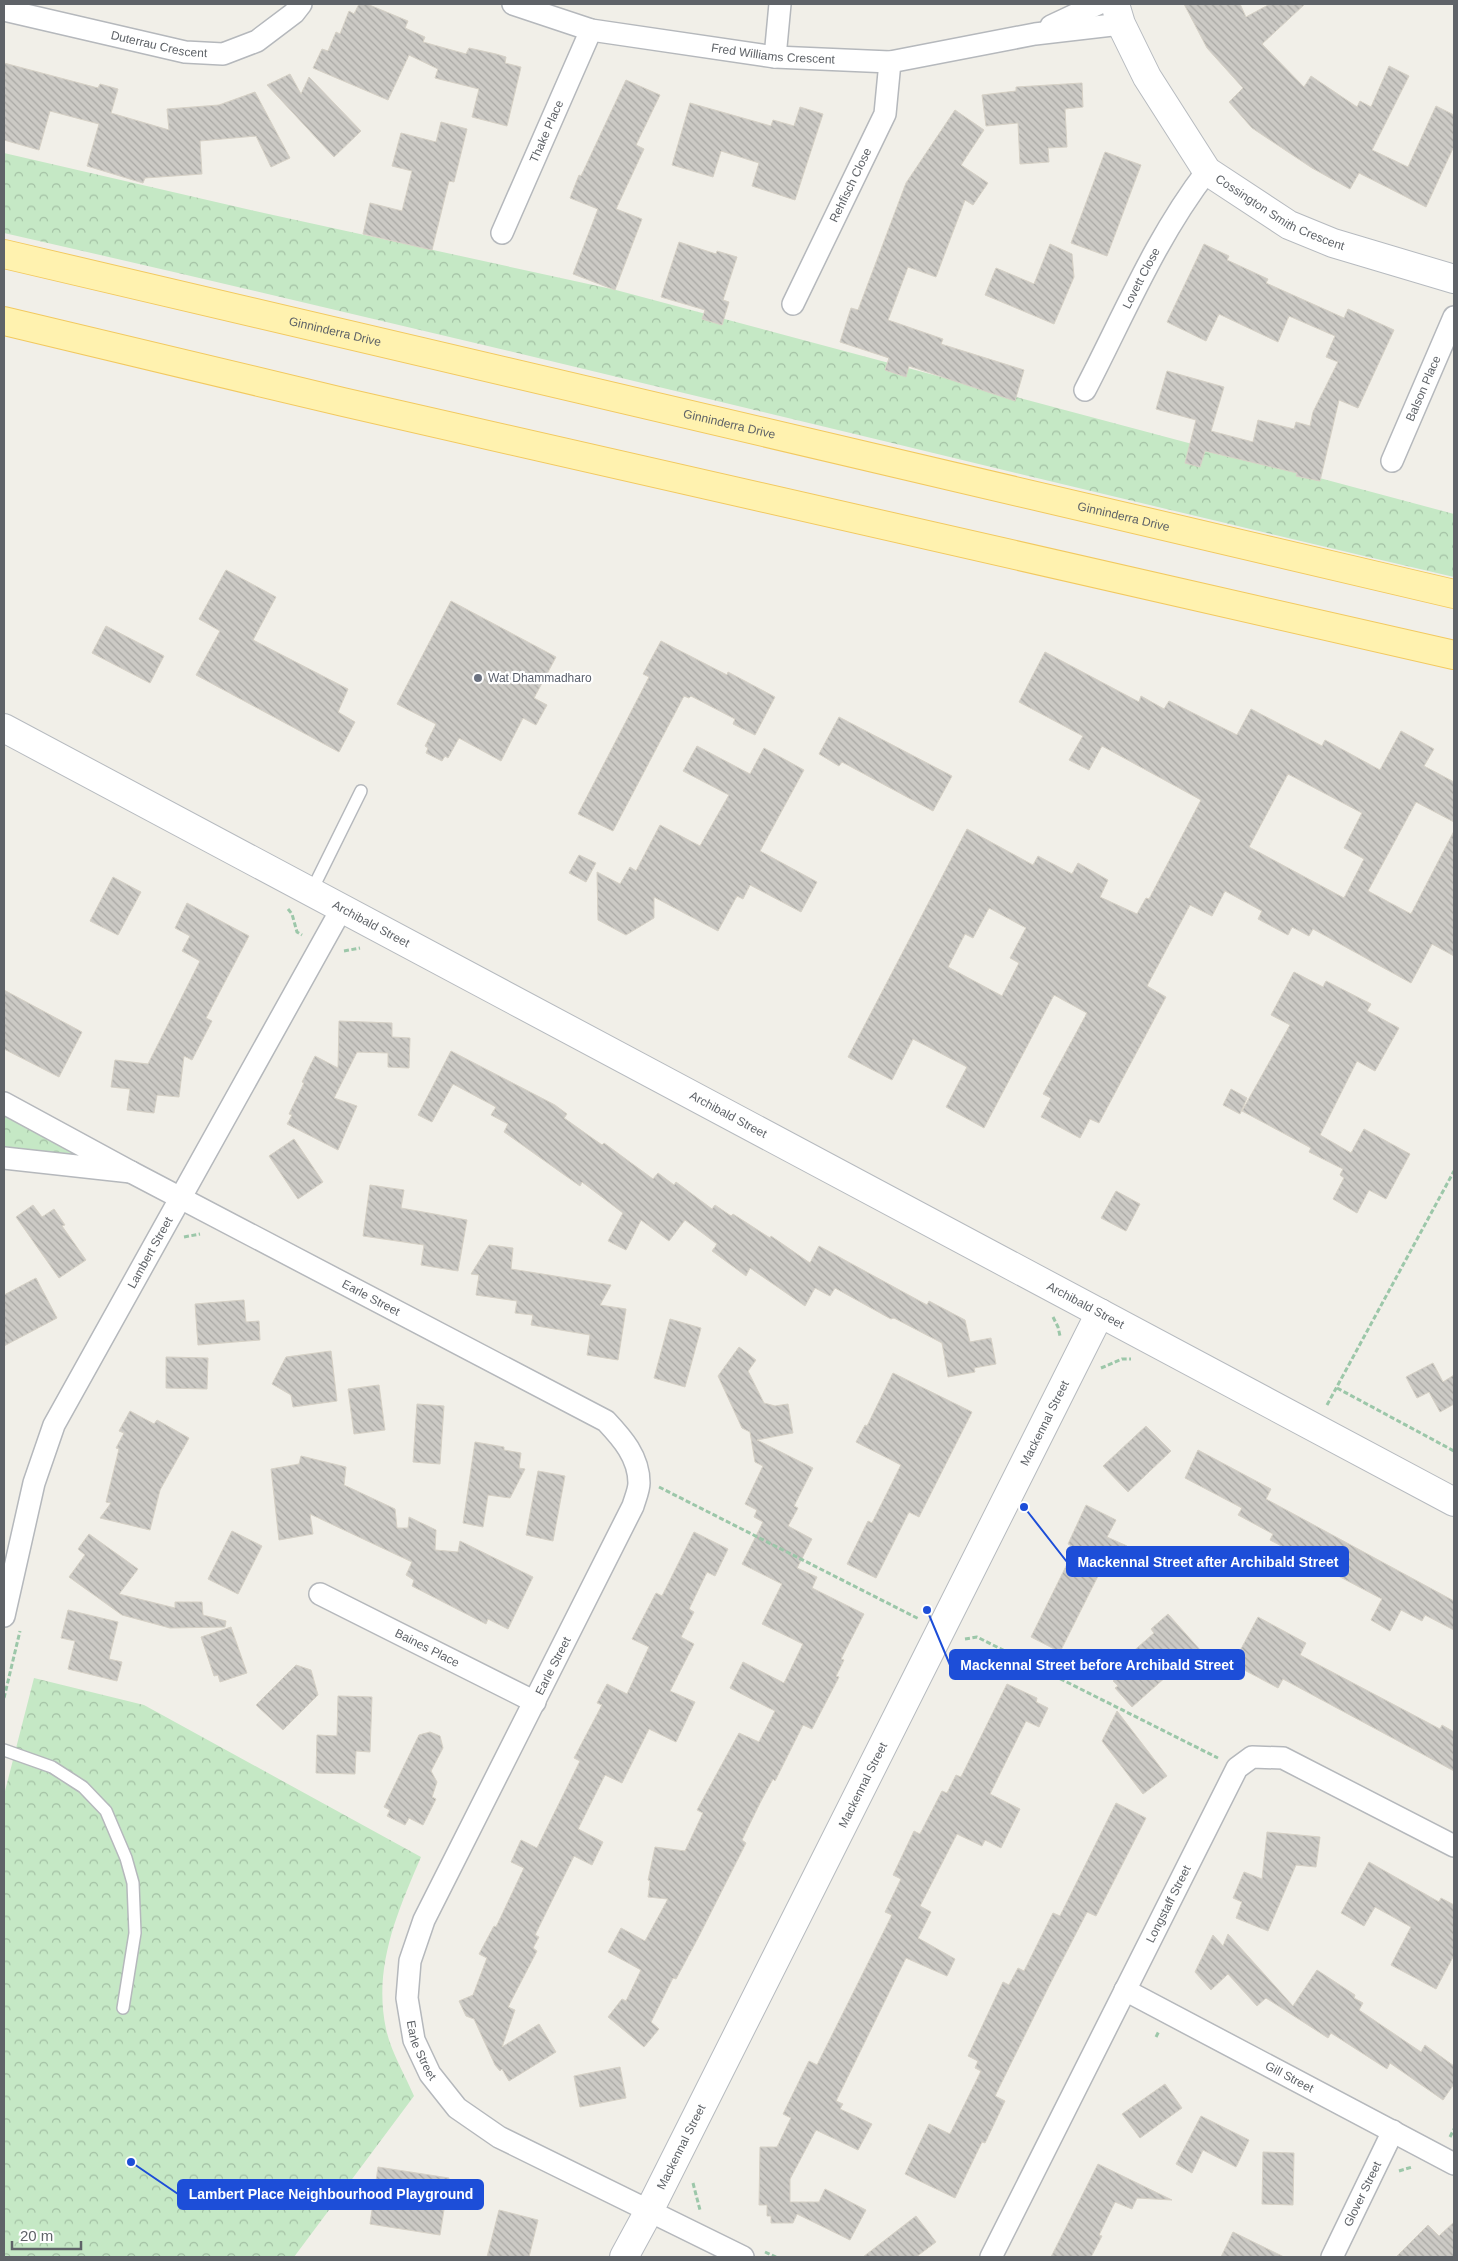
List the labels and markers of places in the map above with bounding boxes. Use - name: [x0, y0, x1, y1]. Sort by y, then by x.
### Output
- place label: Wat Dhammadharo: [488, 671, 592, 685]
- marker: Wat Dhammadharo: [472, 672, 484, 684]
- callout: Mackennal Street after Archibald Street: [1067, 1547, 1348, 1576]
- callout: Mackennal Street before Archibald Street: [950, 1650, 1244, 1679]
- callout: Lambert Place Neighbourhood Playground: [178, 2180, 483, 2209]

